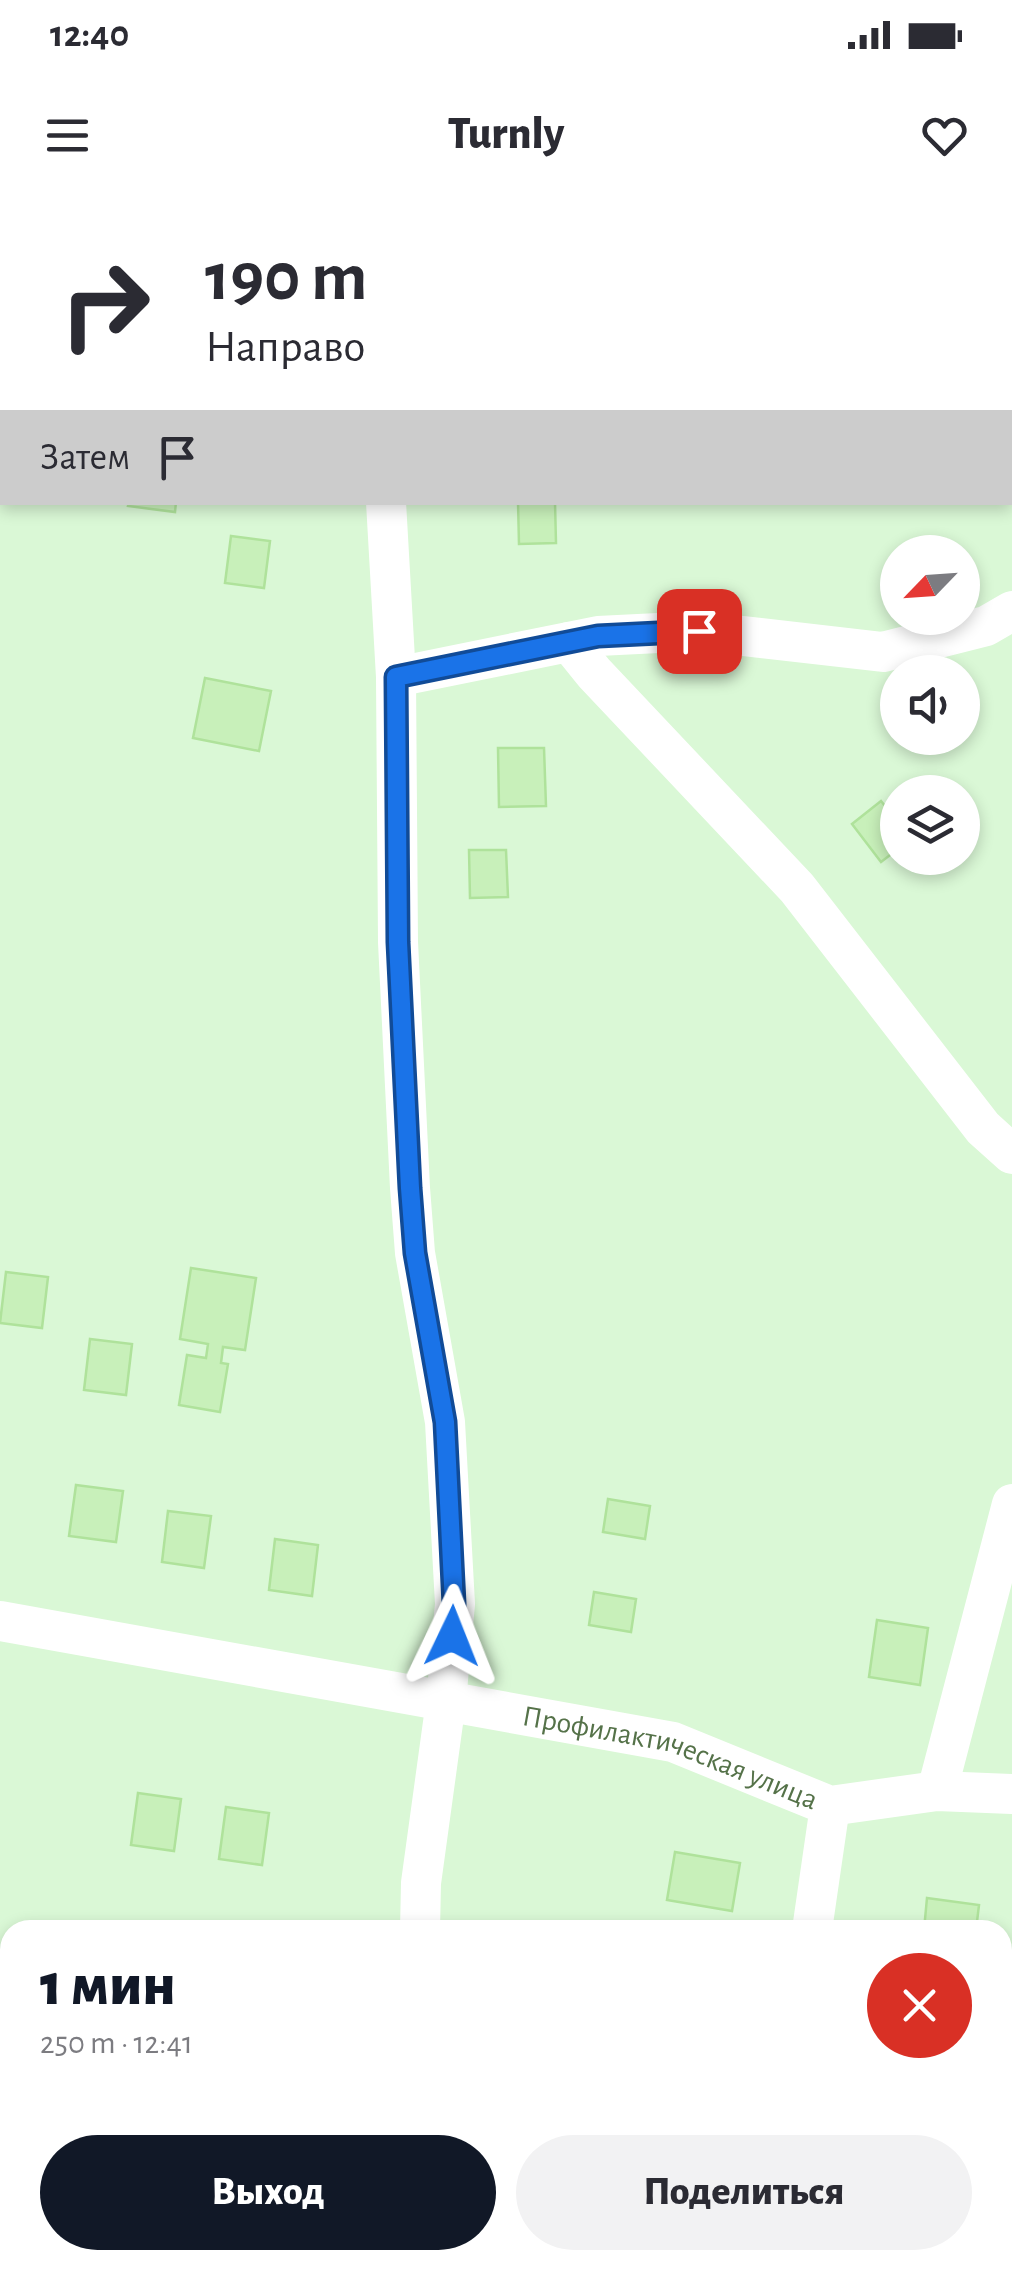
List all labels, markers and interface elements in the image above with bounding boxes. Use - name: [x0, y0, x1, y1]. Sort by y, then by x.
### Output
- text: 12:40: [50, 16, 129, 54]
- icon: menu: [40, 108, 95, 163]
- icon: heart: [917, 108, 972, 163]
- text: Turnly: [448, 112, 564, 157]
- icon: right: [40, 240, 170, 370]
- text: 190 m: [205, 243, 368, 313]
- text: Направо: [205, 325, 365, 370]
- icon: arrive: [150, 430, 205, 485]
- text: Затем: [40, 439, 130, 477]
- north arrow: [880, 535, 980, 635]
- map controls: [880, 535, 980, 875]
- pin: [657, 589, 742, 674]
- icon: arrive: [672, 604, 727, 659]
- button: sound: [880, 655, 980, 755]
- button: layers: [880, 775, 980, 875]
- position arrow: [400, 1584, 504, 1688]
- street label: Профилактическая улица: [520, 1701, 822, 1815]
- button: close: [867, 1953, 972, 2058]
- text: 1 мин: [40, 1956, 176, 2016]
- text: 250 m · 12:41: [40, 2027, 193, 2059]
- button: Выход: [40, 2135, 496, 2250]
- button: Поделиться: [516, 2135, 972, 2250]

